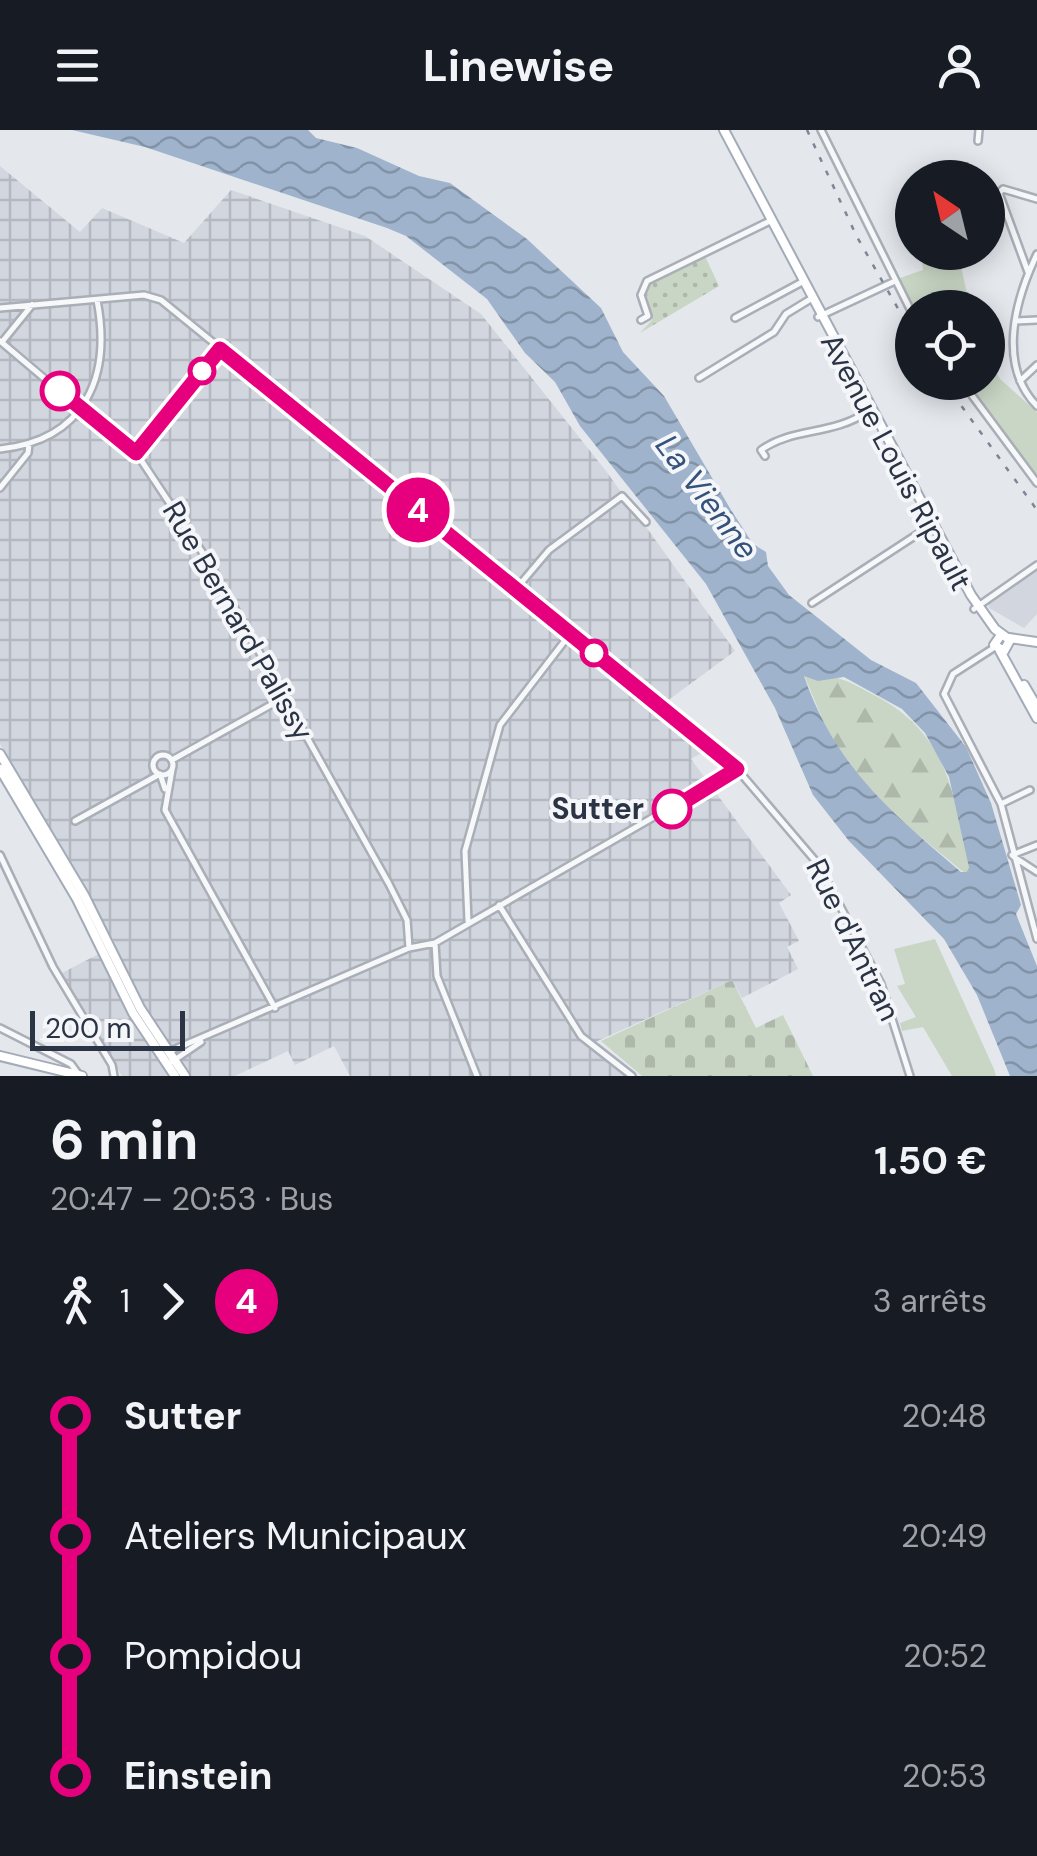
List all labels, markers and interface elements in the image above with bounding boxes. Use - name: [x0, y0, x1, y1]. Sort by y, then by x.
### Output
- text: Linewise: [423, 36, 614, 95]
- icon: menu: [50, 38, 105, 93]
- icon: person: [932, 38, 987, 93]
- north arrow: [895, 160, 1005, 270]
- map controls: [895, 160, 1005, 400]
- button: locate: [895, 290, 1005, 400]
- street label: Avenue Louis Ripault: [812, 326, 981, 597]
- unlabelled marker: [189, 358, 215, 384]
- unlabelled marker: [41, 372, 79, 410]
- water label: La Vienne: [646, 426, 768, 568]
- line badge: 4: [386, 478, 450, 542]
- text: 4: [407, 487, 429, 533]
- street label: Rue Bernard Palissy: [154, 494, 323, 748]
- unlabelled marker: [581, 640, 607, 666]
- place label: Sutter: [551, 789, 644, 828]
- marker: Sutter: [653, 790, 691, 828]
- street label: Rue d'Antran: [797, 852, 909, 1027]
- scale bar: [30, 1006, 185, 1050]
- text: 200 m: [45, 1010, 132, 1047]
- text: 6 min: [50, 1104, 199, 1176]
- text: 1.50 €: [874, 1136, 987, 1186]
- text: 20:47 – 20:53 · Bus: [50, 1178, 333, 1220]
- icon: walk: [50, 1274, 105, 1329]
- icon: forward: [145, 1274, 200, 1329]
- text: 4: [235, 1278, 258, 1324]
- text: 1: [120, 1280, 130, 1322]
- text: 3 arrêts: [873, 1280, 987, 1322]
- text: Sutter: [124, 1391, 241, 1441]
- text: 20:48: [902, 1395, 987, 1437]
- text: Ateliers Municipaux: [124, 1511, 467, 1561]
- text: 20:49: [901, 1515, 987, 1557]
- text: Pompidou: [124, 1631, 302, 1681]
- text: 20:52: [903, 1635, 987, 1677]
- text: Einstein: [124, 1751, 272, 1801]
- text: 20:53: [902, 1755, 987, 1797]

